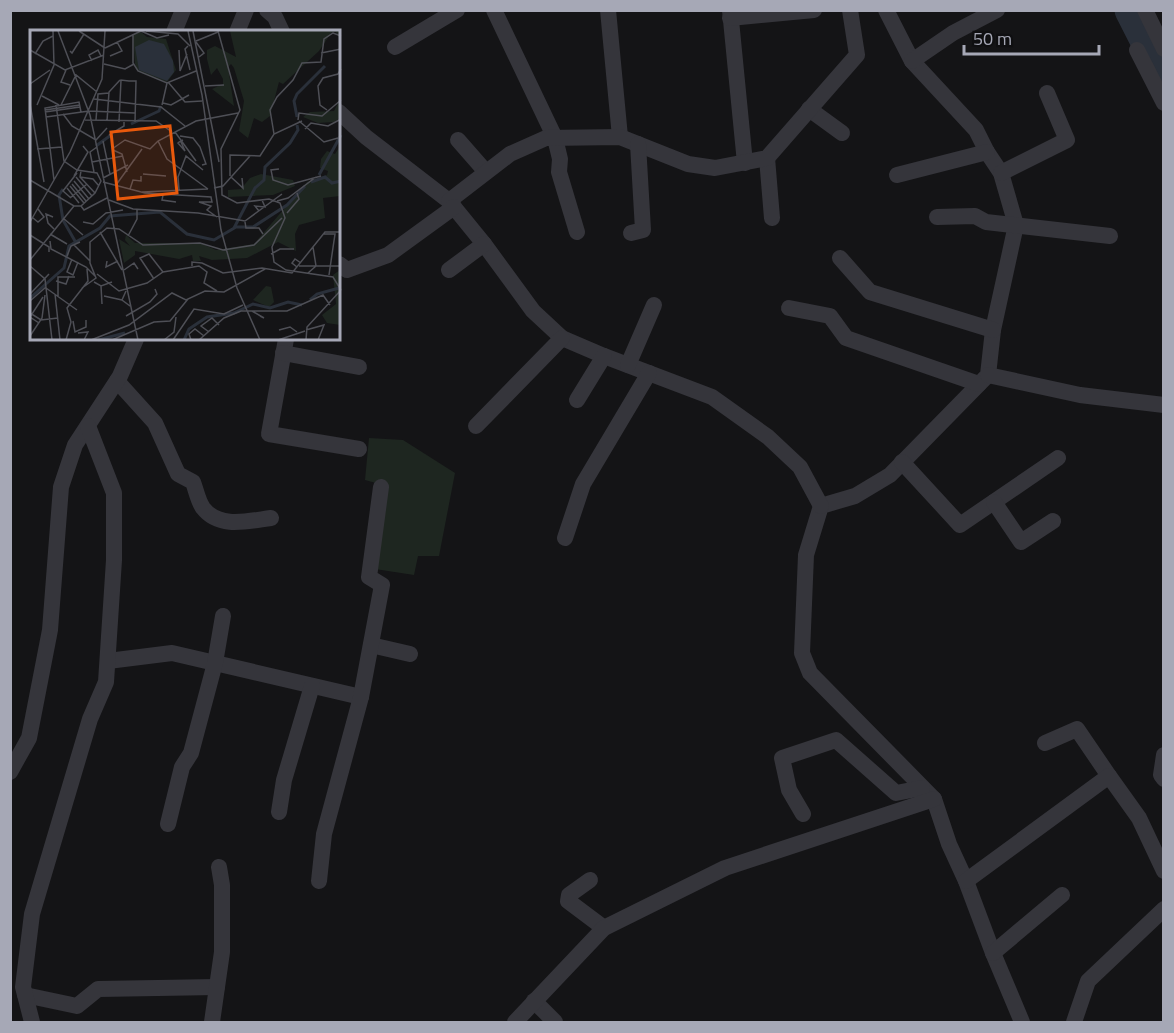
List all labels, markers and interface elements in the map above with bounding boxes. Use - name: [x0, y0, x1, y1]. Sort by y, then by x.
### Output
- scale bar: [964, 18, 1099, 56]
- text: 50 m: [973, 25, 1012, 52]
- inset map: [30, 30, 340, 340]

